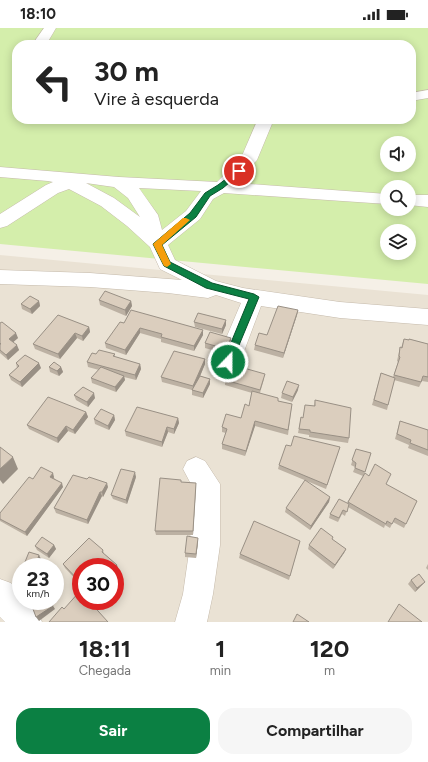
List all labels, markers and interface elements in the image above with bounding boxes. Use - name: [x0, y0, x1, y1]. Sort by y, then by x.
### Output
- text: 18:10: [20, 5, 56, 23]
- text: 30 m: [94, 54, 159, 88]
- icon: left: [28, 56, 80, 108]
- text: Vire à esquerda: [94, 88, 219, 110]
- map controls: [380, 136, 416, 260]
- button: sound: [380, 136, 416, 172]
- pin: [222, 154, 256, 188]
- icon: arrive: [228, 160, 250, 182]
- button: search: [380, 180, 416, 216]
- button: layers: [380, 224, 416, 260]
- position arrow: [207, 341, 249, 383]
- speed limit sign: 30: [72, 558, 124, 610]
- text: 23: [27, 567, 49, 591]
- text: km/h: [27, 587, 49, 600]
- text: 18:11: [79, 634, 131, 663]
- text: 1: [215, 634, 225, 663]
- text: 120: [310, 634, 349, 663]
- text: Chegada: [79, 663, 131, 678]
- text: min: [210, 663, 231, 678]
- text: m: [324, 663, 335, 678]
- button: Sair: [16, 708, 210, 754]
- button: Compartilhar: [218, 708, 412, 754]

